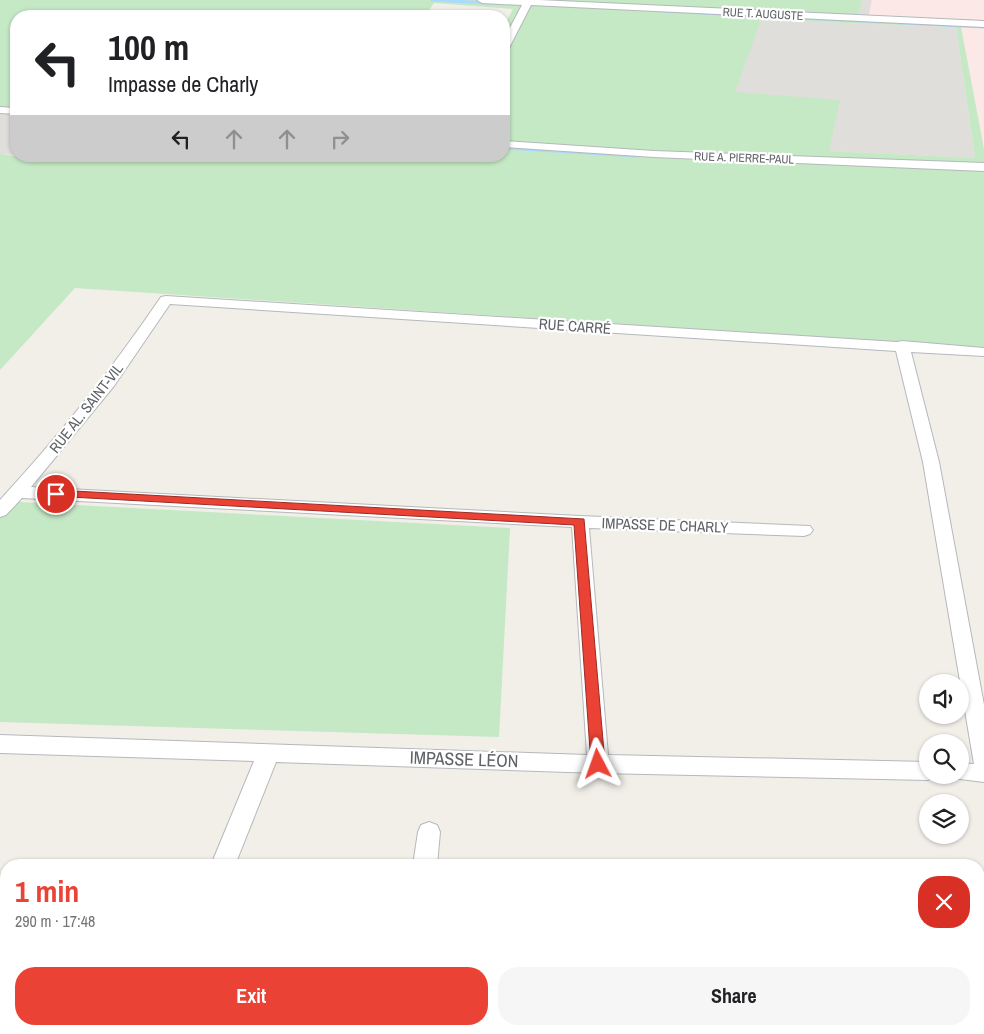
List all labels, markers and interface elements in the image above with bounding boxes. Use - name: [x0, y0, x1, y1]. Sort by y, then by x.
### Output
- street label: RUE T. AUGUSTE: [722, 4, 804, 24]
- text: 100 m: [108, 24, 189, 71]
- icon: left: [25, 30, 90, 95]
- text: Impasse de Charly: [108, 69, 258, 99]
- icon: left: [167, 125, 195, 153]
- icon: ahead: [220, 125, 248, 153]
- icon: ahead: [273, 125, 301, 153]
- icon: right: [326, 125, 354, 153]
- street label: RUE A. PIERRE-PAUL: [694, 148, 795, 168]
- street label: RUE CARRÉ: [538, 313, 612, 339]
- street label: RUE AL. SAINT-VIL: [44, 359, 128, 457]
- pin: [35, 473, 77, 515]
- icon: arrive: [42, 480, 70, 508]
- street label: IMPASSE DE CHARLY: [601, 512, 729, 538]
- map controls: [919, 674, 969, 844]
- button: sound: [919, 674, 969, 724]
- button: search: [919, 734, 969, 784]
- position arrow: [571, 737, 623, 789]
- street label: IMPASSE LÉON: [409, 745, 519, 773]
- button: layers: [919, 794, 969, 844]
- text: 1 min: [15, 871, 79, 911]
- button: close: [918, 876, 970, 928]
- text: 290 m · 17:48: [15, 910, 95, 932]
- button: Exit: [15, 967, 488, 1025]
- button: Share: [498, 967, 970, 1025]

